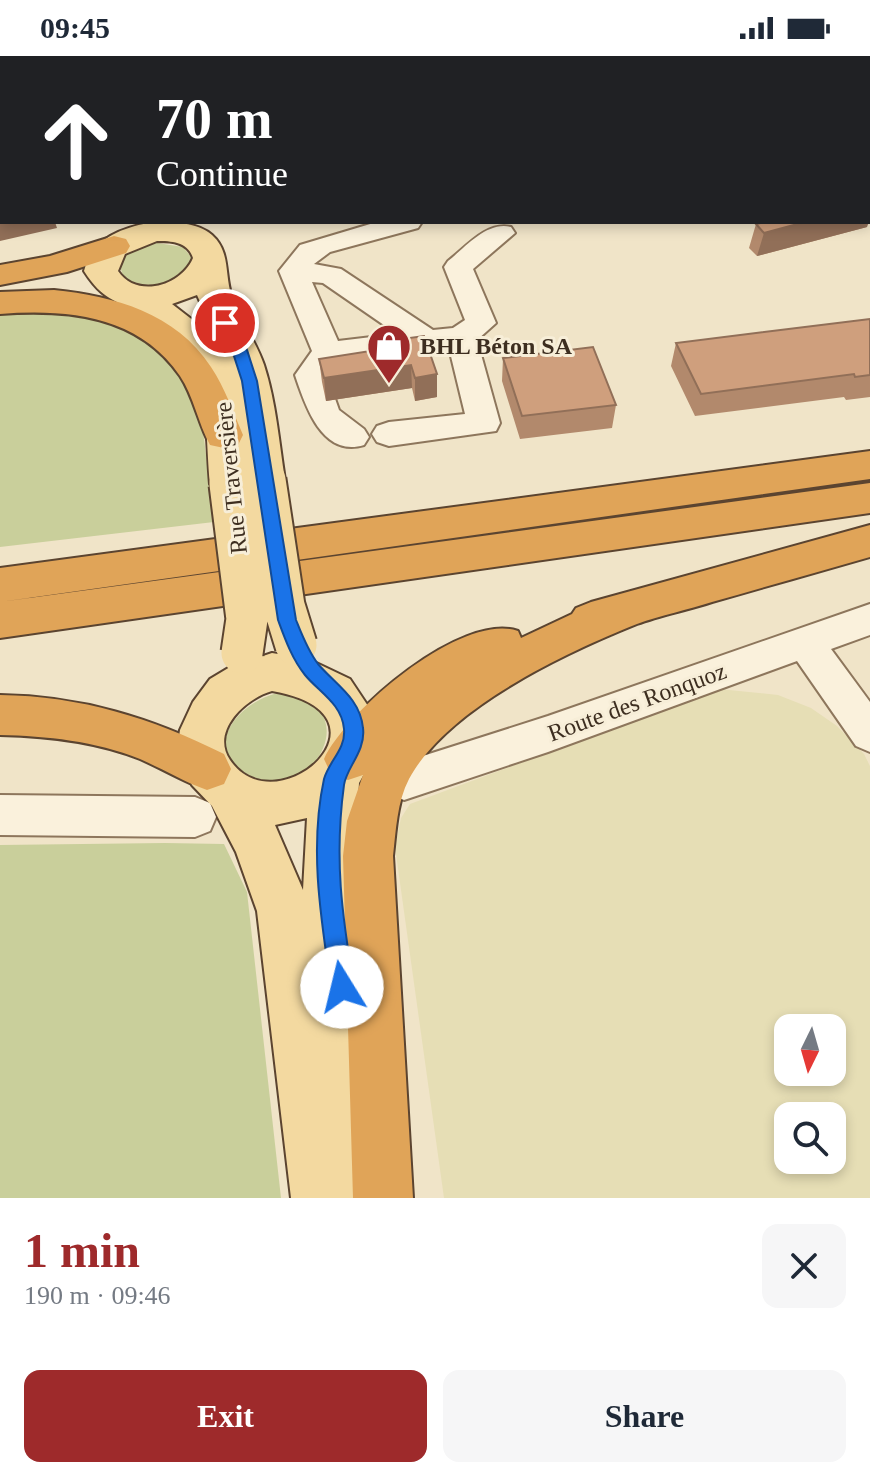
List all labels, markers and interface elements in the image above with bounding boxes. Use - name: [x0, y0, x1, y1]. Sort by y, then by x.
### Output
- text: 09:45: [40, 11, 110, 44]
- icon: ahead: [24, 88, 128, 192]
- text: 70 m: [156, 88, 273, 150]
- text: Continue: [156, 154, 288, 194]
- pin: [191, 289, 259, 357]
- icon: arrive: [203, 301, 247, 345]
- shop icon: BHL Béton SA: [365, 322, 413, 385]
- place label: BHL Béton SA: [420, 333, 573, 359]
- street label: Rue Traversière: [210, 401, 252, 555]
- street label: Route des Ronquoz: [544, 658, 730, 746]
- position arrow: [300, 945, 384, 1029]
- north arrow: [774, 1014, 846, 1086]
- map controls: [774, 1014, 846, 1174]
- button: search: [774, 1102, 846, 1174]
- text: 1 min: [24, 1224, 140, 1277]
- button: close: [762, 1224, 846, 1308]
- text: 190 m · 09:46: [24, 1281, 171, 1310]
- button: Exit: [24, 1370, 427, 1462]
- button: Share: [443, 1370, 846, 1462]

